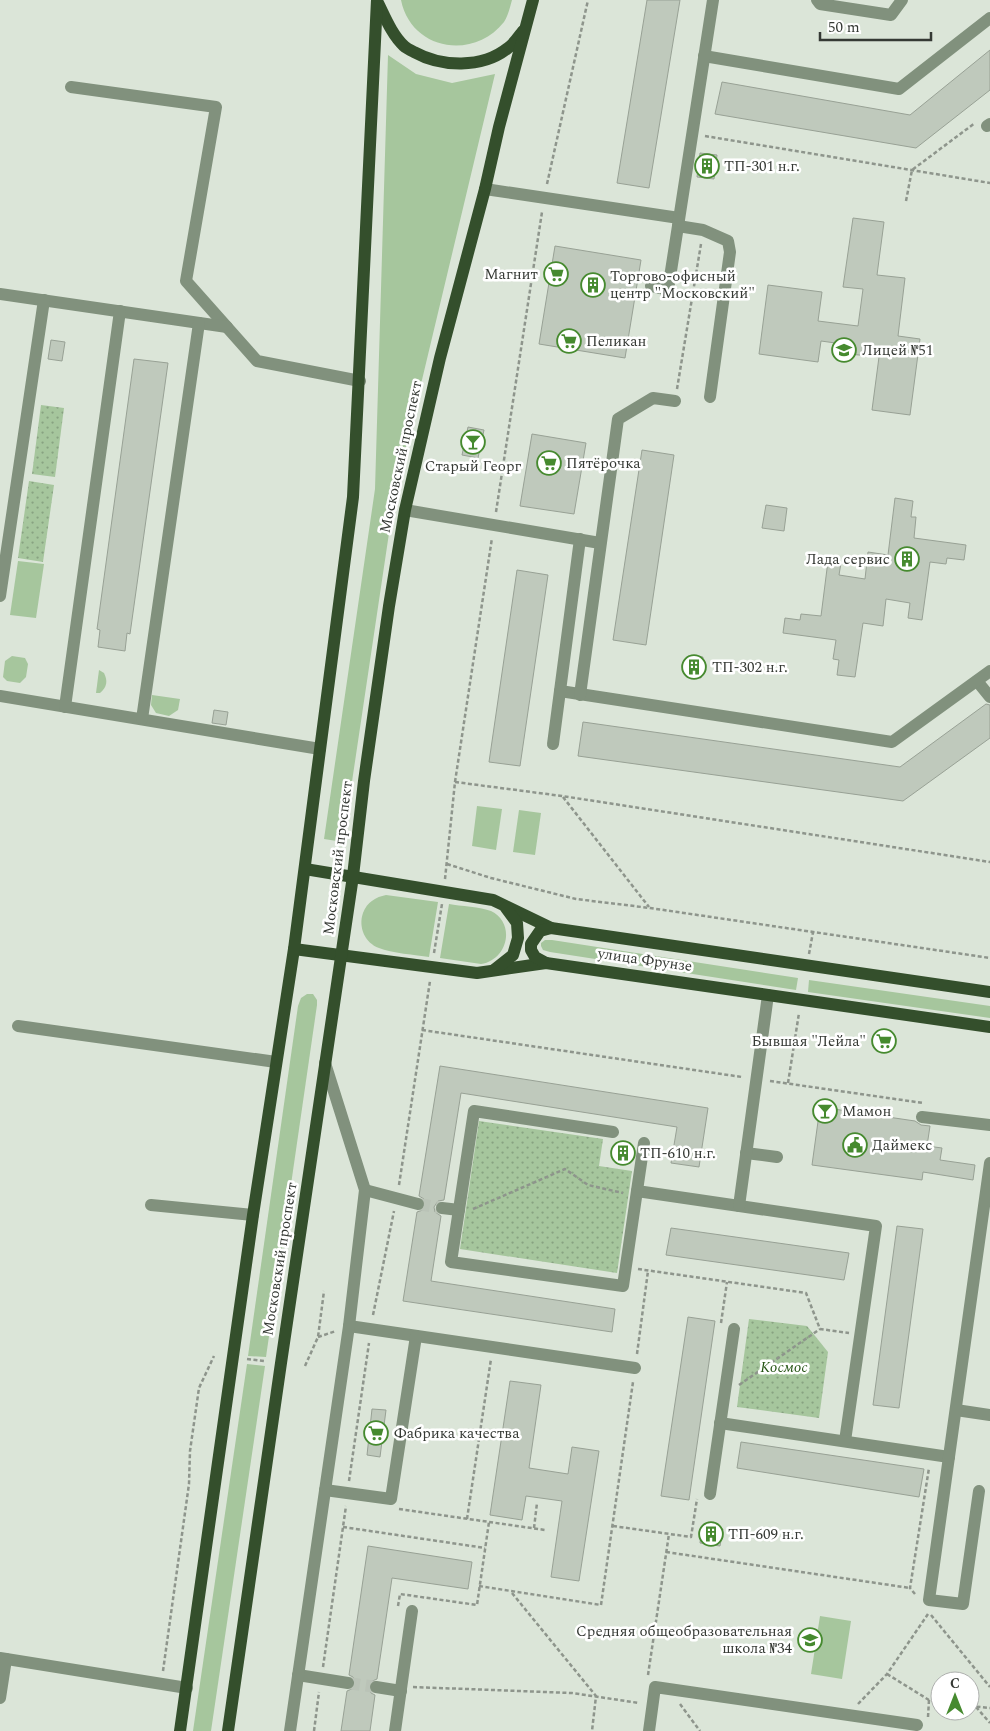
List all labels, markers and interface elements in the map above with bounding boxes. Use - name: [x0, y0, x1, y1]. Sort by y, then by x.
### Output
- scale bar: [820, 10, 931, 42]
- text: 50 m: [828, 16, 860, 39]
- building icon: ТП-301 н.г.: [694, 153, 720, 179]
- place label: ТП-301 н.г.: [724, 155, 800, 178]
- supermarket icon: Магнит: [543, 261, 569, 287]
- place label: Магнит: [484, 263, 538, 286]
- place label: Торгово-офисный центр "Московский": [610, 265, 755, 305]
- building icon: Торгово-офисный центр "Московский": [580, 272, 606, 298]
- supermarket icon: Пеликан: [556, 328, 582, 354]
- place label: Пеликан: [586, 330, 647, 353]
- school or university icon: Лицей №51: [831, 337, 857, 363]
- place label: Лицей №51: [862, 339, 933, 362]
- street label: Московский проспект: [374, 379, 428, 535]
- bar icon: Старый Георг: [460, 429, 486, 455]
- supermarket icon: Пятёрочка: [536, 450, 562, 476]
- place label: Пятёрочка: [566, 452, 641, 475]
- place label: Старый Георг: [425, 455, 521, 478]
- building icon: Лада сервис: [894, 546, 920, 572]
- place label: Лада сервис: [806, 548, 890, 571]
- building icon: ТП-302 н.г.: [681, 654, 707, 680]
- place label: ТП-302 н.г.: [712, 656, 788, 679]
- street label: Московский проспект: [317, 780, 359, 936]
- street label: улица Фрунзе: [595, 942, 694, 978]
- supermarket icon: Бывшая "Лейла": [871, 1028, 897, 1054]
- place label: Бывшая "Лейла": [752, 1030, 866, 1053]
- bar icon: Мамон: [812, 1098, 838, 1124]
- place label: Мамон: [842, 1100, 891, 1123]
- public building icon: Даймекс: [842, 1132, 868, 1158]
- place label: Даймекс: [872, 1134, 932, 1157]
- building icon: ТП-610 н.г.: [610, 1140, 636, 1166]
- place label: ТП-610 н.г.: [640, 1142, 716, 1165]
- street label: Московский проспект: [257, 1181, 303, 1337]
- park label: Космос: [760, 1356, 808, 1379]
- supermarket icon: Фабрика качества: [363, 1420, 389, 1446]
- place label: Фабрика качества: [394, 1422, 520, 1445]
- building icon: ТП-609 н.г.: [698, 1521, 724, 1547]
- place label: ТП-609 н.г.: [728, 1523, 804, 1546]
- place label: Средняя общеобразовательная школа №34: [576, 1620, 792, 1660]
- school or university icon: Средняя общеобразовательная школа №34: [797, 1627, 823, 1653]
- north arrow: [930, 1671, 980, 1721]
- text: С: [950, 1673, 960, 1694]

